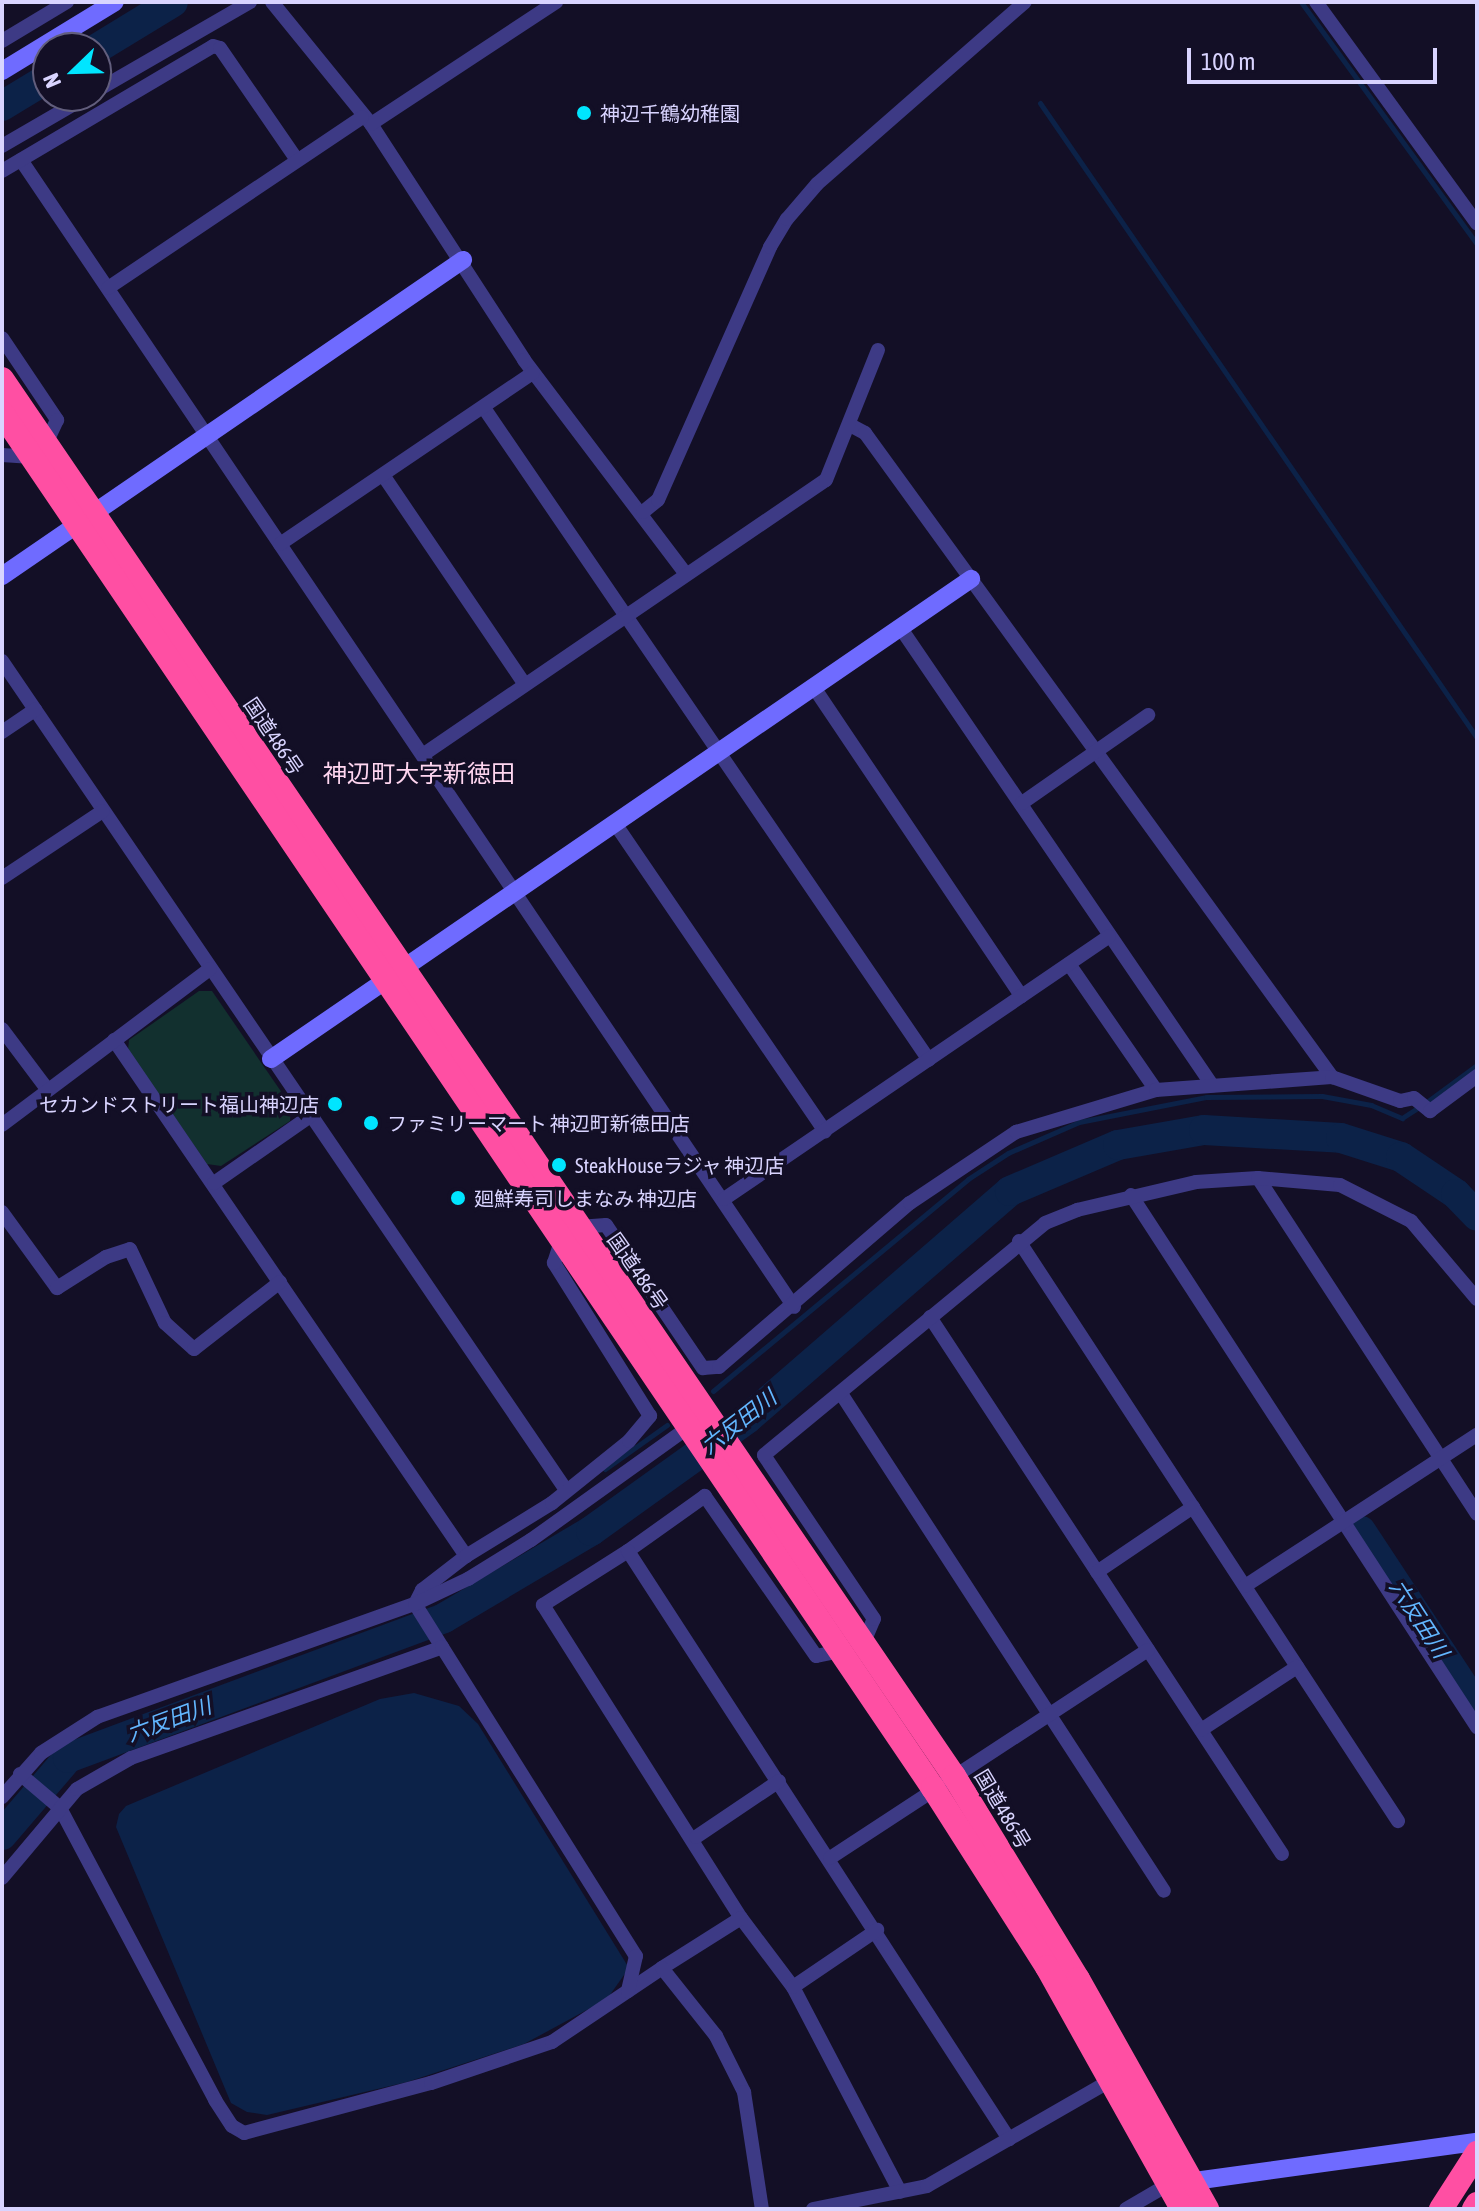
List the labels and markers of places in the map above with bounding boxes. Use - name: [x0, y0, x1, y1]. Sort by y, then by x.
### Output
- place label: 神辺千鶴幼稚園: [600, 101, 740, 125]
- marker: 神辺千鶴幼稚園: [575, 104, 593, 122]
- place label: セカンドストリート福山神辺店: [39, 1092, 319, 1116]
- marker: セカンドストリート福山神辺店: [326, 1095, 344, 1113]
- place label: ファミリーマート 神辺町新徳田店: [387, 1111, 690, 1135]
- marker: ファミリーマート 神辺町新徳田店: [362, 1114, 380, 1132]
- place label: SteakHouseラジャ 神辺店: [575, 1153, 786, 1177]
- marker: SteakHouseラジャ 神辺店: [550, 1156, 568, 1174]
- place label: 廻鮮寿司しまなみ 神辺店: [474, 1186, 697, 1210]
- marker: 廻鮮寿司しまなみ 神辺店: [449, 1189, 467, 1207]

